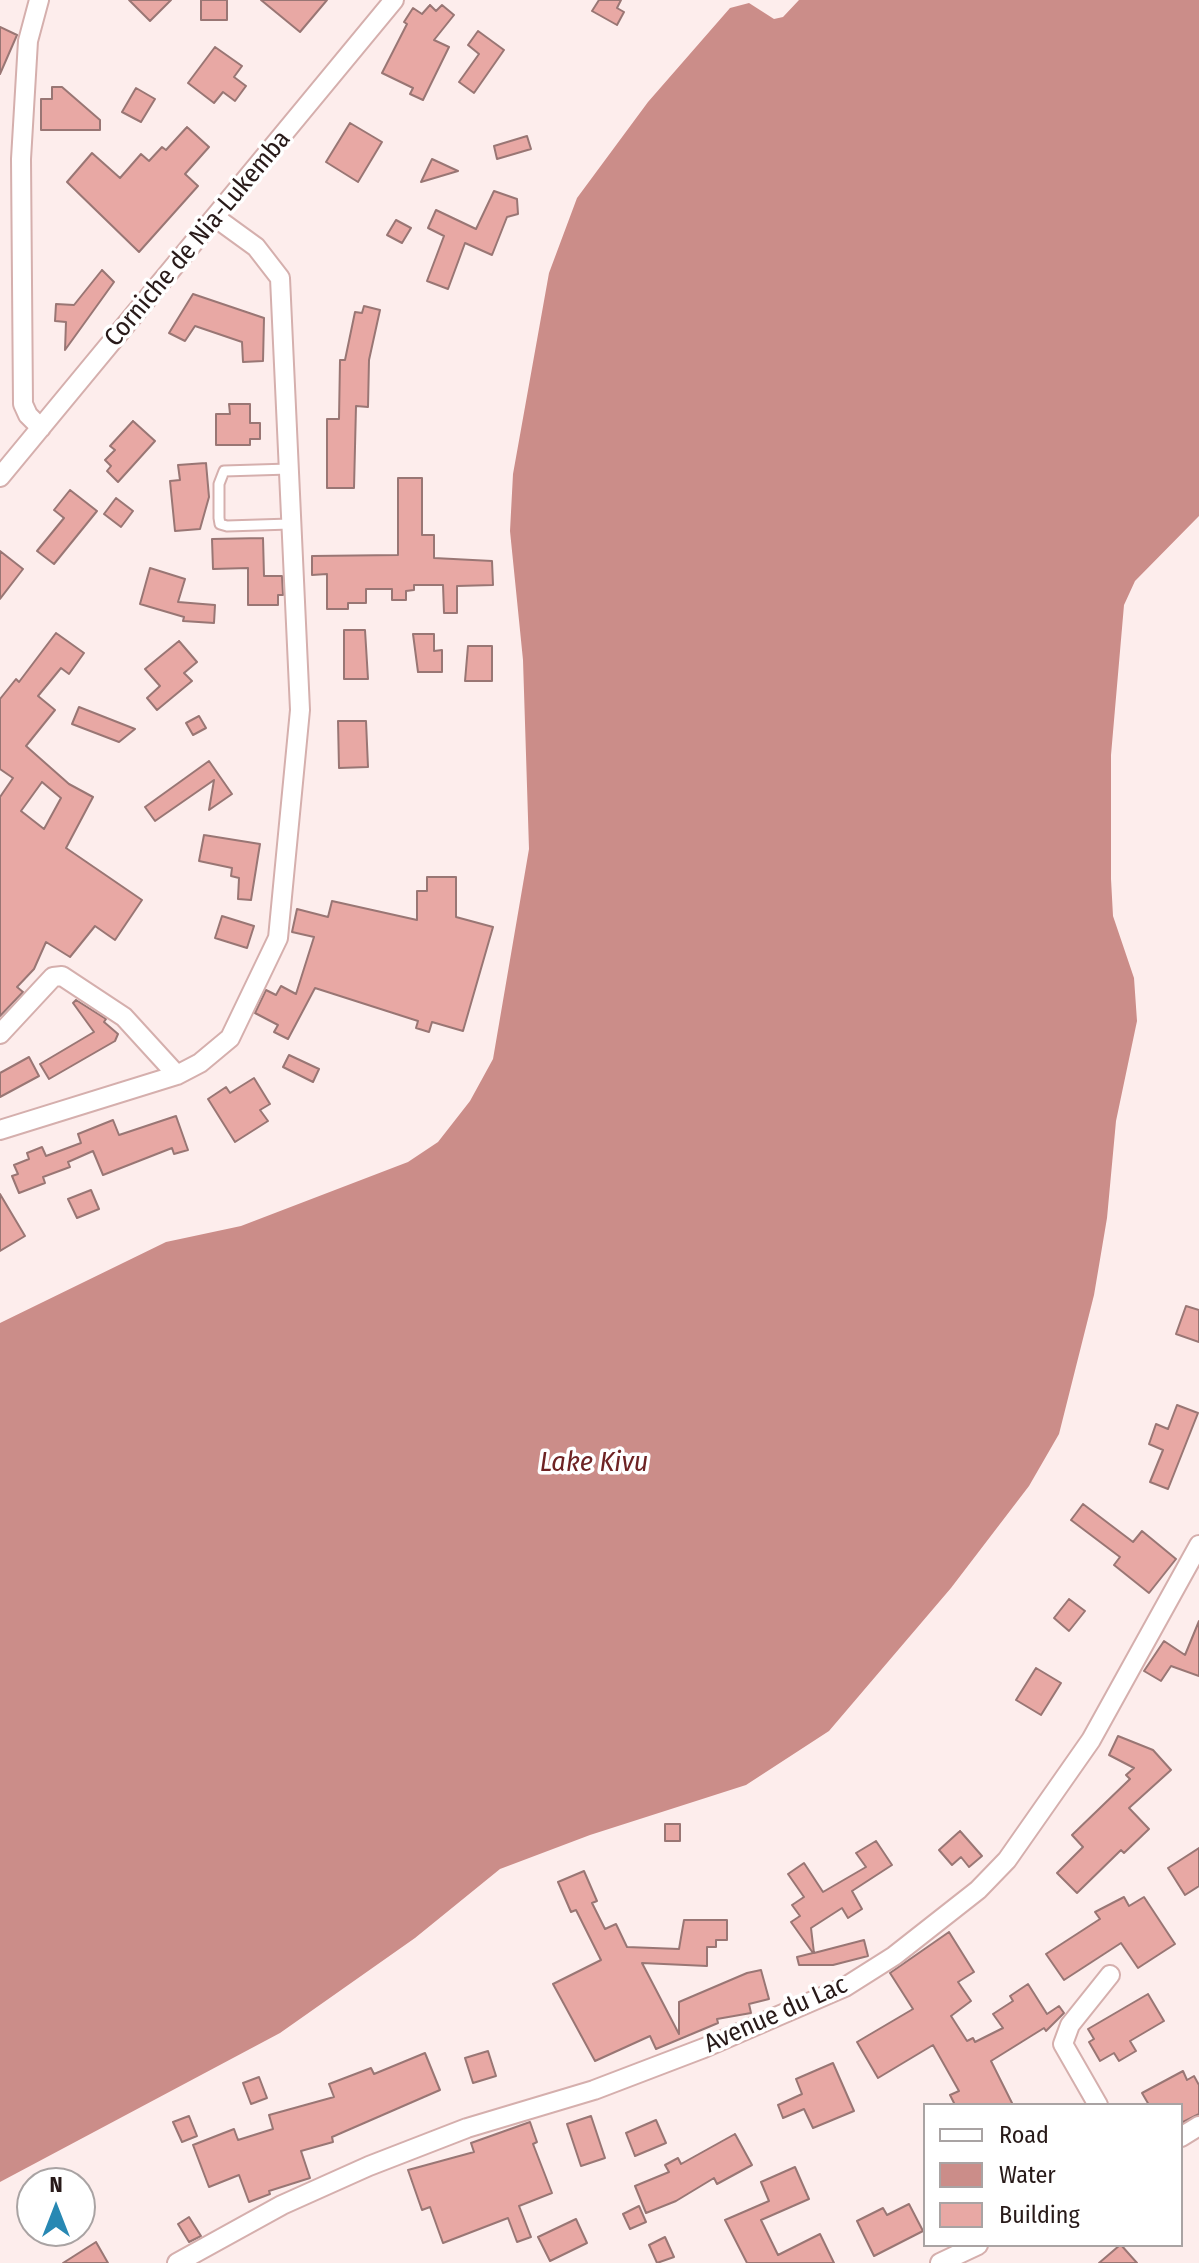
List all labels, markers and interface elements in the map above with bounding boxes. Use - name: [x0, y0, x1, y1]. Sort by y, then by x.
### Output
- street label: Corniche de Nia-Lukemba: [98, 125, 298, 353]
- water label: Lake Kivu: [540, 1446, 648, 1480]
- street label: Avenue du Lac: [700, 1970, 852, 2060]
- legend: [923, 2103, 1183, 2247]
- text: Road: [999, 2121, 1049, 2149]
- text: Water: [999, 2161, 1056, 2189]
- north arrow: [16, 2167, 96, 2247]
- text: N: [49, 2171, 63, 2198]
- text: Building: [999, 2201, 1080, 2229]

